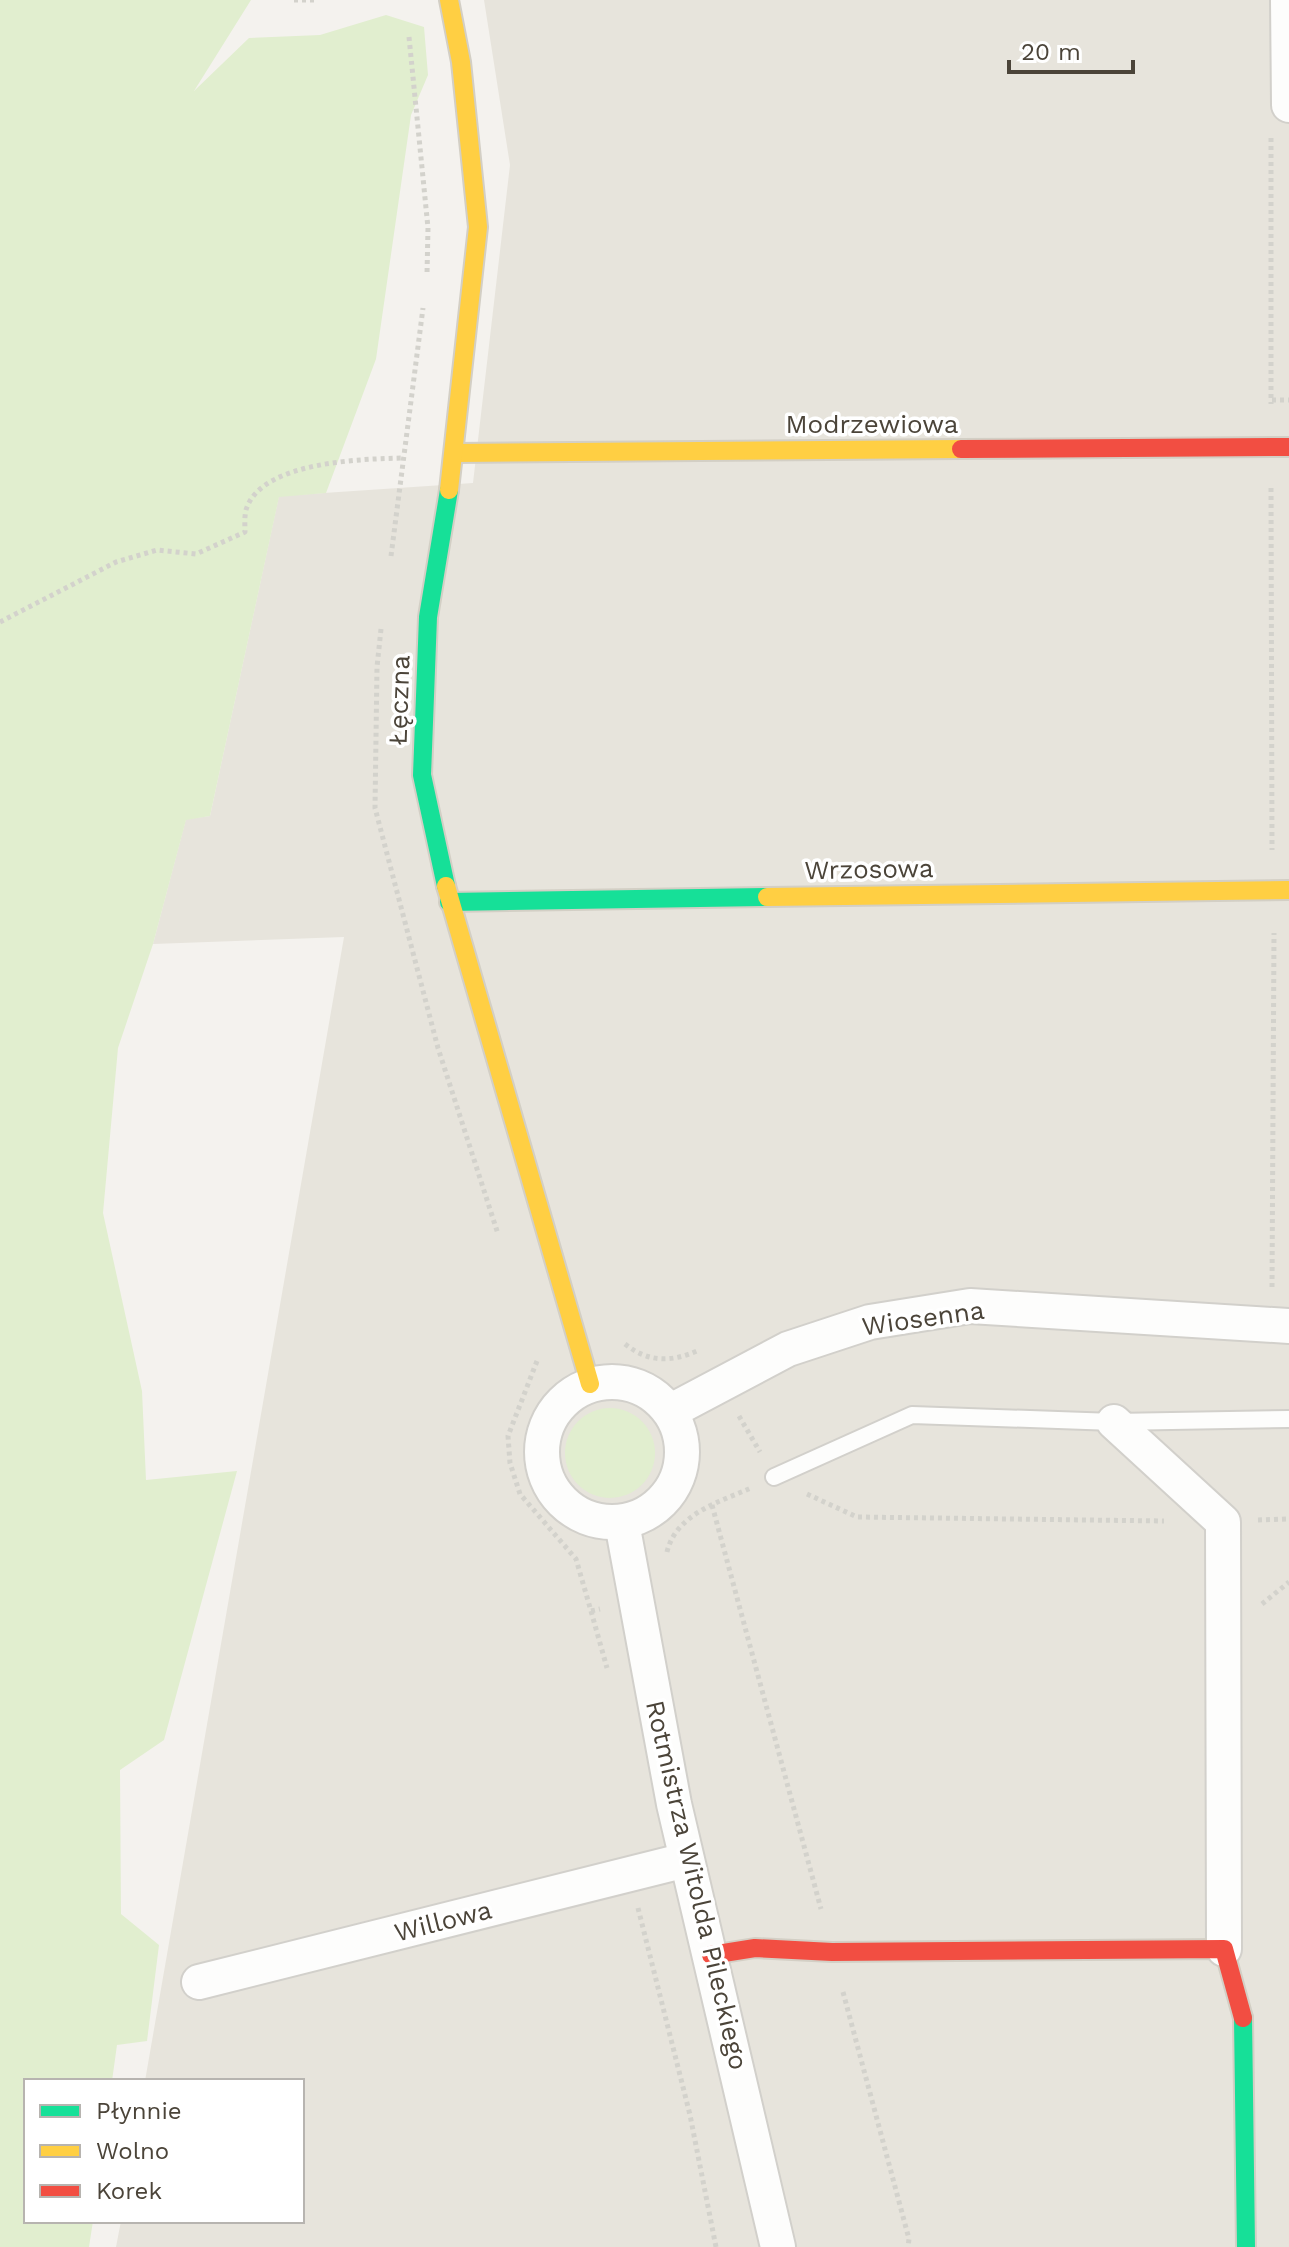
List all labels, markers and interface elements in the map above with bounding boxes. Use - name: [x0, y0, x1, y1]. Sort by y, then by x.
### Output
- scale bar: [1009, 24, 1133, 74]
- text: 20 m: [1021, 38, 1081, 66]
- street label: Modrzewiowa: [786, 409, 959, 439]
- street label: Łęczna: [382, 654, 416, 746]
- street label: Wrzosowa: [804, 853, 934, 885]
- street label: Wiosenna: [860, 1295, 986, 1341]
- street label: Rotmistrza Witolda Pileckiego: [640, 1697, 754, 2073]
- street label: Willowa: [391, 1894, 495, 1948]
- legend: [24, 2079, 304, 2223]
- text: Płynnie: [96, 2097, 182, 2125]
- text: Wolno: [96, 2137, 169, 2165]
- text: Korek: [96, 2177, 162, 2205]

